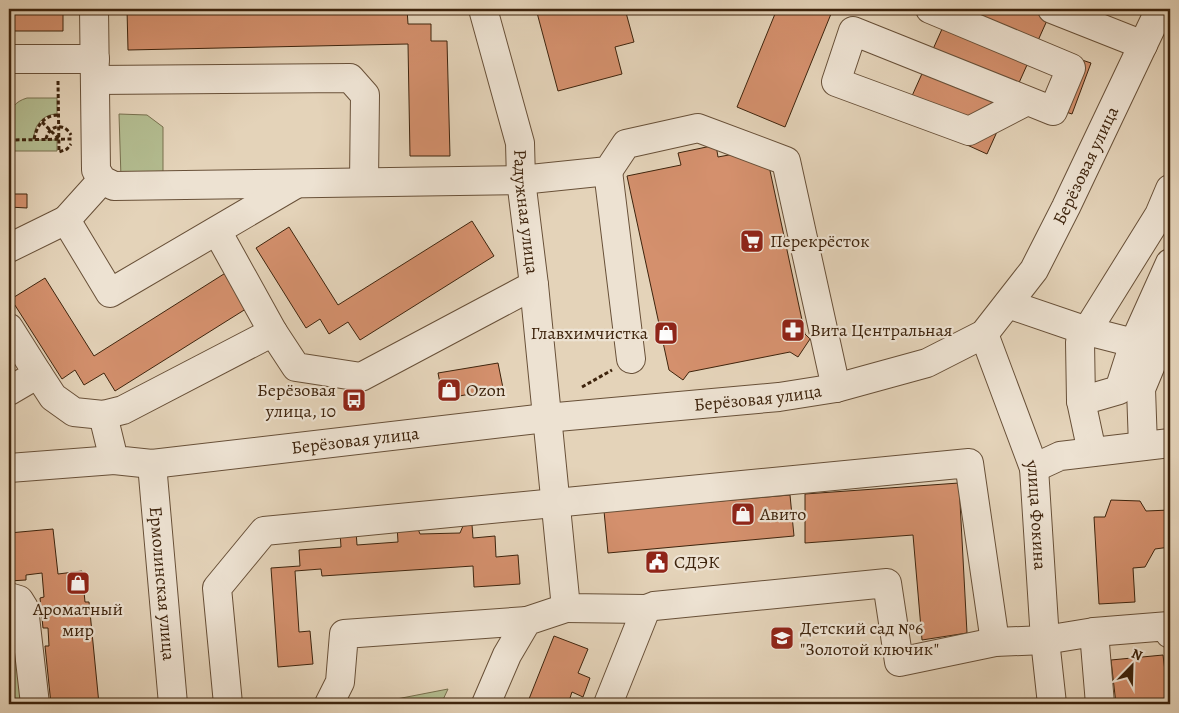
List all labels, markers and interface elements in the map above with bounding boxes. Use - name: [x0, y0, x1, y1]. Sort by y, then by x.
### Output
- street label: Берёзовая улица: [1047, 102, 1124, 229]
- street label: Радужная улица: [508, 149, 545, 276]
- supermarket icon: Перекрёсток: [739, 228, 765, 254]
- place label: Перекрёсток: [770, 229, 870, 253]
- pharmacy icon: Вита Центральная: [780, 317, 806, 343]
- place label: Вита Центральная: [810, 318, 953, 342]
- shop icon: Главхимчистка: [653, 320, 679, 346]
- place label: Главхимчистка: [531, 321, 649, 345]
- shop icon: Ozon: [436, 377, 462, 403]
- place label: Берёзовая улица, 10: [257, 378, 336, 423]
- place label: Ozon: [466, 378, 506, 402]
- street label: Берёзовая улица: [693, 378, 824, 417]
- bus stop icon: Берёзовая улица, 10: [341, 387, 367, 413]
- street label: Берёзовая улица: [290, 421, 421, 460]
- street label: улица Фокина: [1020, 455, 1053, 571]
- shop icon: Авито: [730, 501, 756, 527]
- place label: Авито: [759, 502, 806, 526]
- street label: Ермолинская улица: [144, 505, 181, 662]
- public building icon: СДЭК: [644, 549, 670, 575]
- place label: СДЭК: [674, 550, 720, 574]
- shop icon: Ароматный мир: [65, 570, 91, 596]
- place label: Ароматный мир: [32, 597, 123, 642]
- place label: Детский сад №6 "Золотой ключик": [800, 616, 939, 661]
- school or university icon: Детский сад №6 "Золотой ключик": [769, 625, 795, 651]
- north arrow: [1106, 640, 1156, 690]
- text: N: [1128, 644, 1145, 665]

